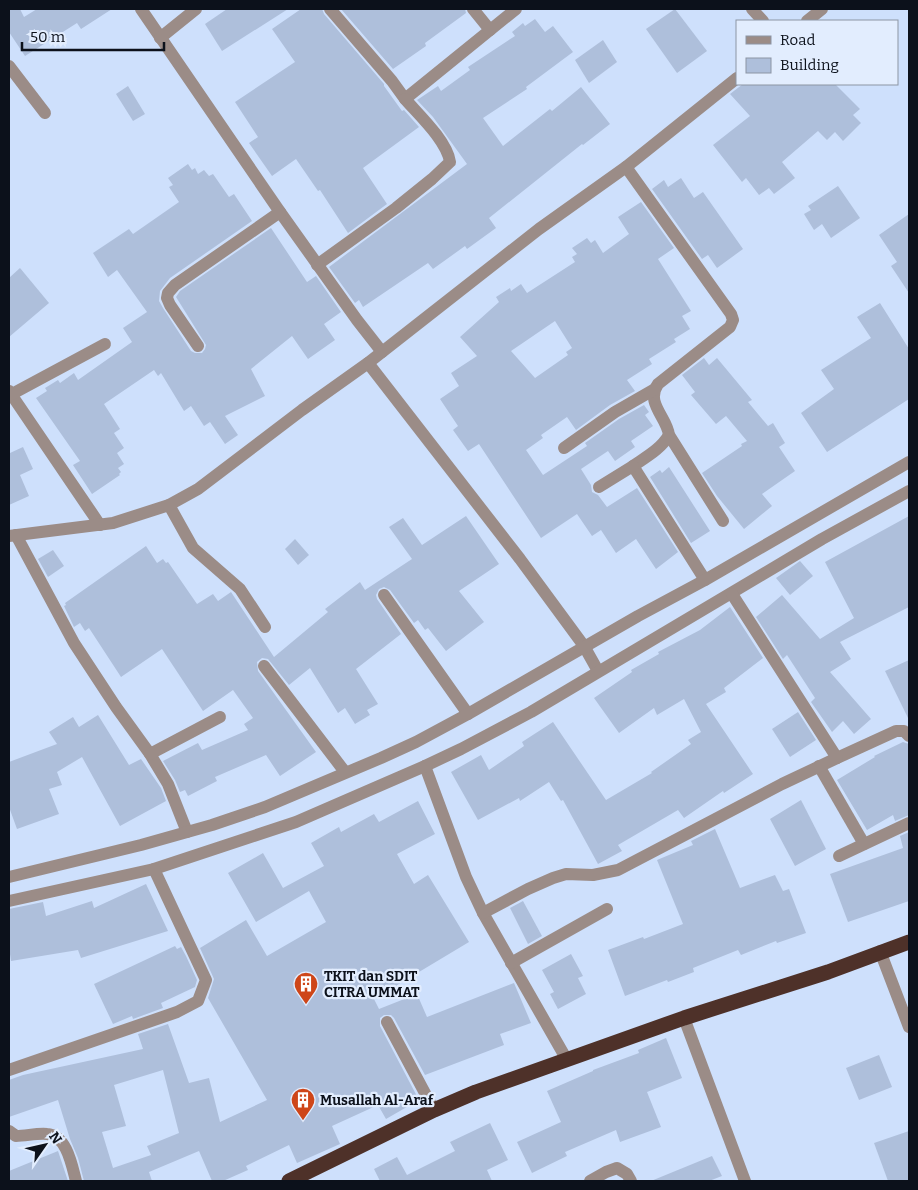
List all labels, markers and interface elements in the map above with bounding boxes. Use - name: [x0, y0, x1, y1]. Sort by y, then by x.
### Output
- scale bar: [22, 20, 165, 52]
- legend: [736, 20, 898, 85]
- text: 50 m: [30, 28, 66, 46]
- text: Road: [780, 31, 815, 49]
- text: Building: [780, 56, 839, 74]
- place label: TKIT dan SDIT CITRA UMMAT: [324, 968, 420, 1001]
- building icon: TKIT dan SDIT CITRA UMMAT: [293, 971, 319, 1005]
- building icon: Musallah Al-Araf: [290, 1087, 316, 1121]
- place label: Musallah Al-Araf: [320, 1092, 434, 1109]
- north arrow: [20, 1120, 70, 1170]
- text: N: [45, 1129, 66, 1147]

